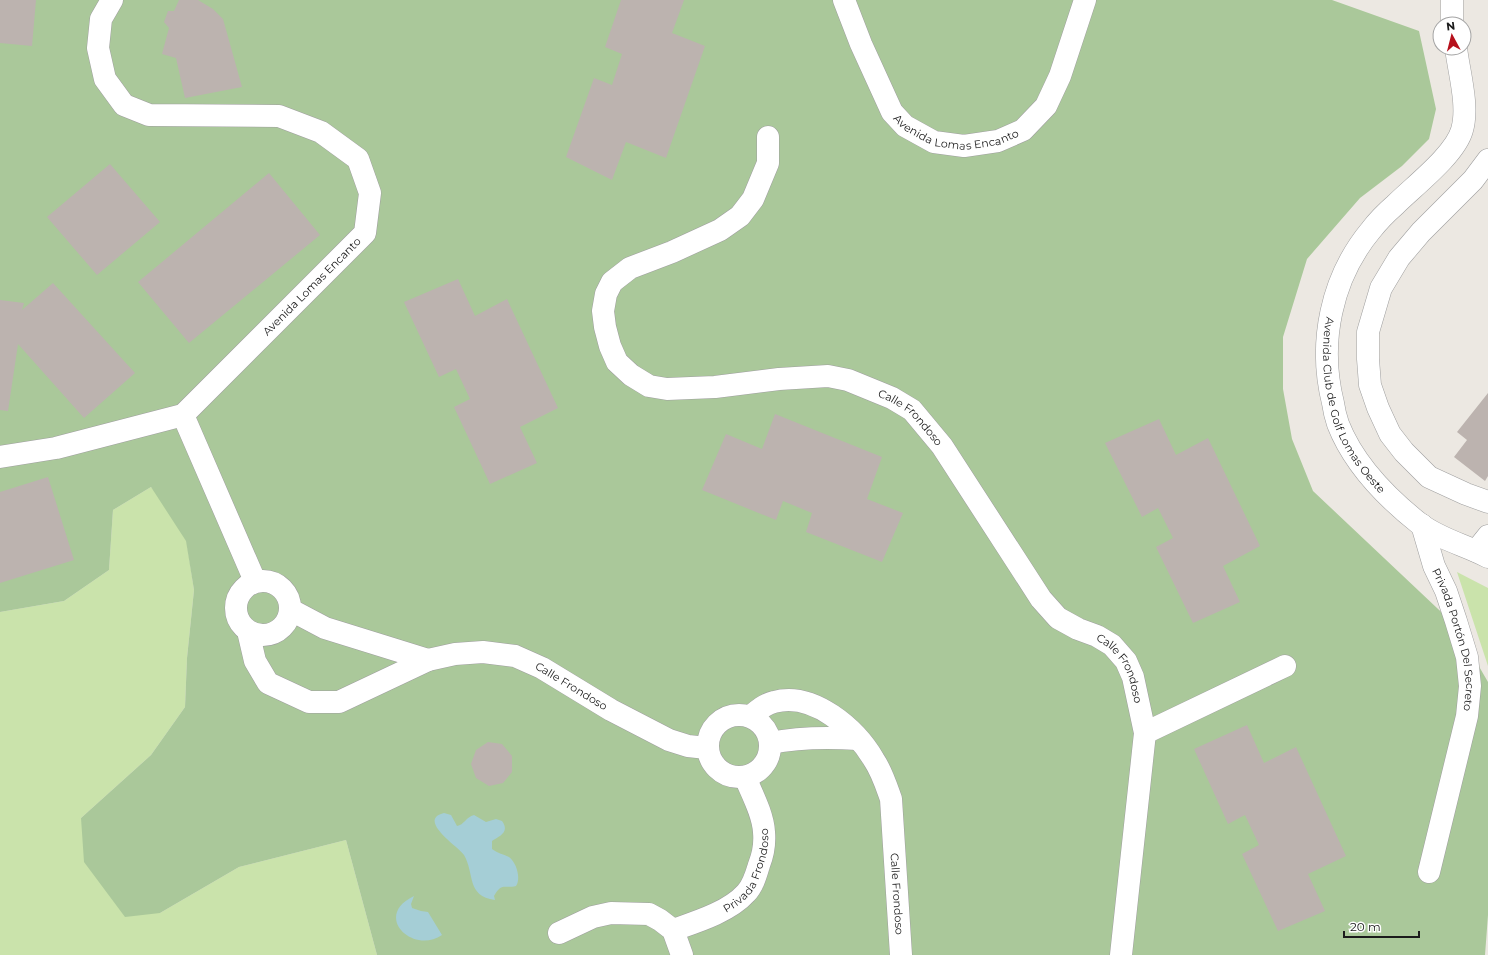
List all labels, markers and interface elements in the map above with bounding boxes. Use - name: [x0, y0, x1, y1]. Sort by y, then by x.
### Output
- north arrow: [1432, 16, 1472, 56]
- text: N: [1446, 19, 1456, 34]
- street label: Avenida Lomas Encanto: [891, 111, 1021, 153]
- street label: Avenida Lomas Encanto: [260, 234, 364, 338]
- street label: Avenida Club de Golf Lomas Oeste: [1320, 316, 1389, 496]
- street label: Calle Frondoso: [876, 386, 946, 449]
- street label: Privada Portón Del Secreto: [1429, 566, 1477, 712]
- street label: Calle Frondoso: [1094, 630, 1145, 704]
- street label: Calle Frondoso: [533, 659, 610, 713]
- street label: Privada Frondoso: [720, 828, 771, 916]
- street label: Calle Frondoso: [887, 853, 907, 935]
- scale bar: [1344, 913, 1419, 939]
- text: 20 m: [1350, 919, 1381, 934]

